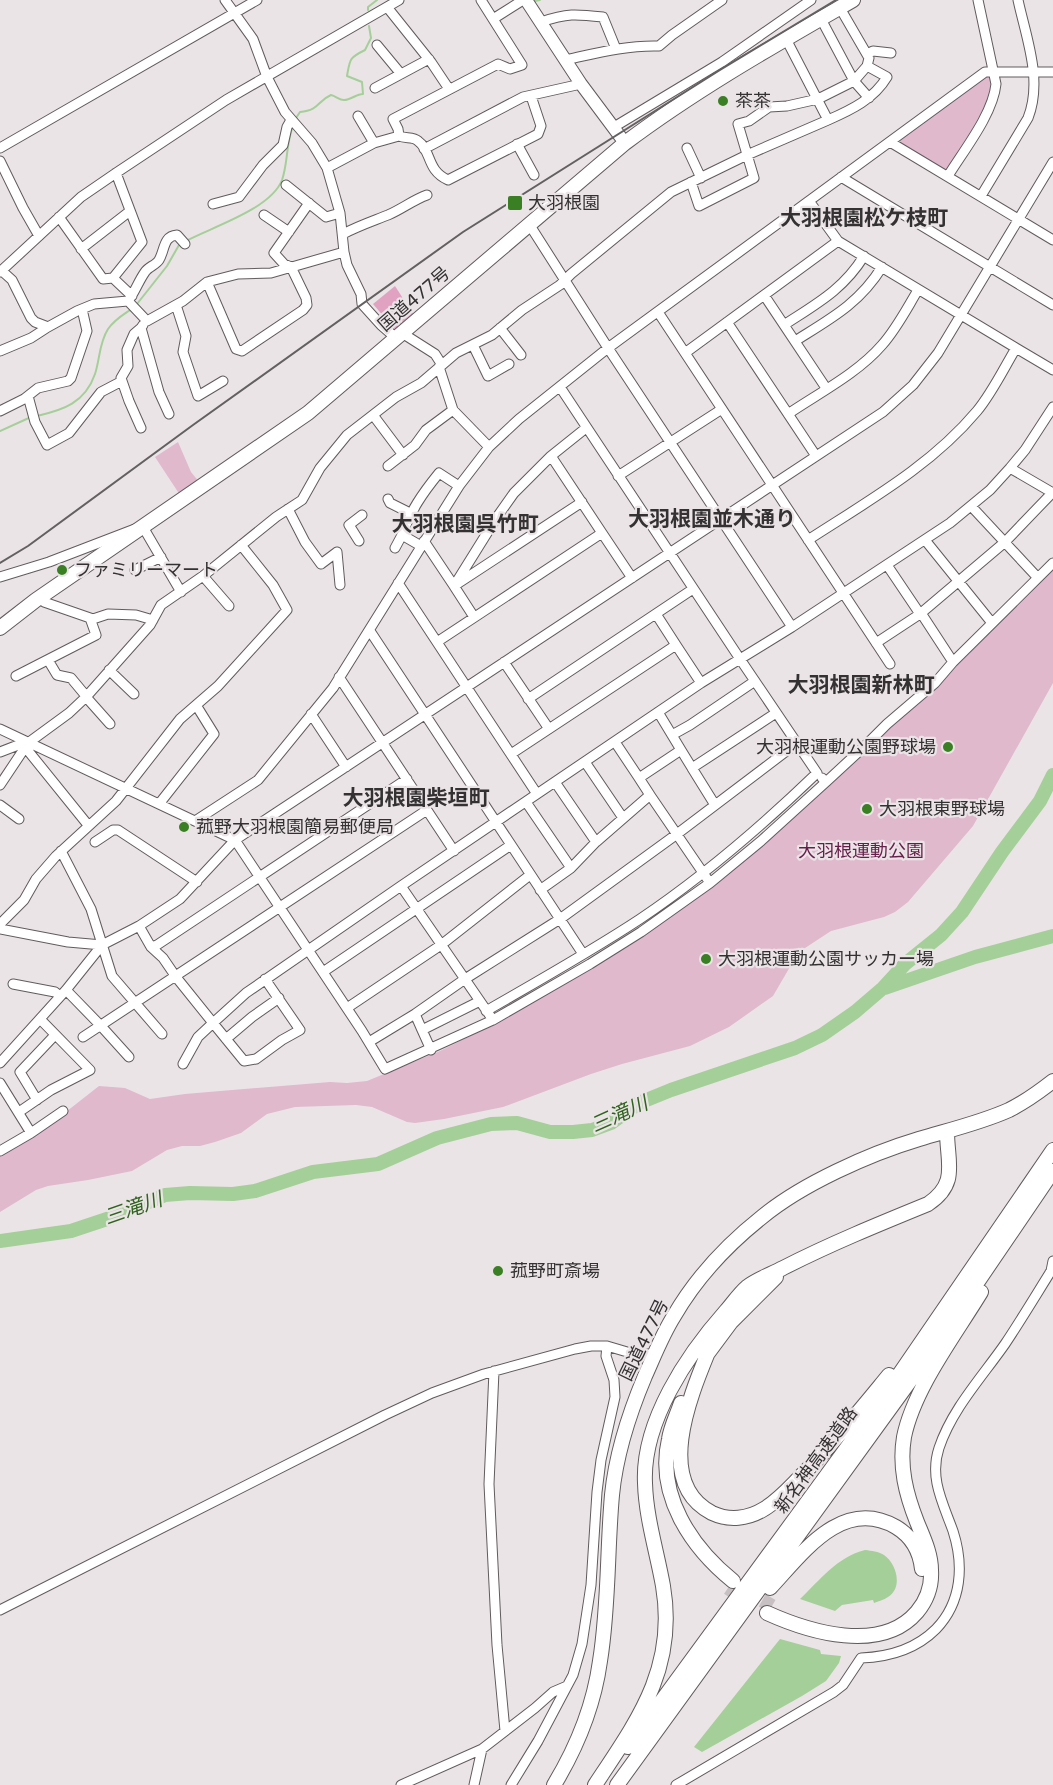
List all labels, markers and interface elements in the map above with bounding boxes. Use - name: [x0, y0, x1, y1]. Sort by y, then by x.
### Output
- place label: 茶茶: [735, 90, 771, 112]
- marker: 茶茶: [716, 94, 730, 108]
- place label: 大羽根園: [528, 192, 600, 214]
- marker: 大羽根園: [506, 194, 524, 212]
- district label: 大羽根園松ケ枝町: [780, 206, 948, 231]
- street label: 国道477号: [374, 262, 454, 336]
- district label: 大羽根園並木通り: [628, 507, 796, 532]
- district label: 大羽根園呉竹町: [392, 512, 539, 537]
- place label: ファミリーマート: [74, 559, 218, 581]
- marker: ファミリーマート: [55, 563, 69, 577]
- district label: 大羽根園新林町: [788, 673, 935, 698]
- place label: 大羽根運動公園野球場: [756, 736, 936, 758]
- marker: 大羽根運動公園野球場: [941, 740, 955, 754]
- district label: 大羽根園柴垣町: [343, 786, 490, 811]
- place label: 大羽根東野球場: [879, 798, 1005, 820]
- marker: 大羽根東野球場: [860, 802, 874, 816]
- place label: 菰野大羽根園簡易郵便局: [196, 816, 394, 838]
- marker: 菰野大羽根園簡易郵便局: [177, 820, 191, 834]
- park label: 大羽根運動公園: [798, 840, 924, 862]
- place label: 大羽根運動公園サッカー場: [718, 948, 934, 970]
- marker: 大羽根運動公園サッカー場: [699, 952, 713, 966]
- water label: 三滝川: [587, 1091, 654, 1138]
- water label: 三滝川: [101, 1187, 167, 1230]
- place label: 菰野町斎場: [510, 1260, 600, 1282]
- marker: 菰野町斎場: [491, 1264, 505, 1278]
- street label: 国道477号: [615, 1296, 673, 1384]
- street label: 新名神高速道路: [770, 1403, 862, 1517]

